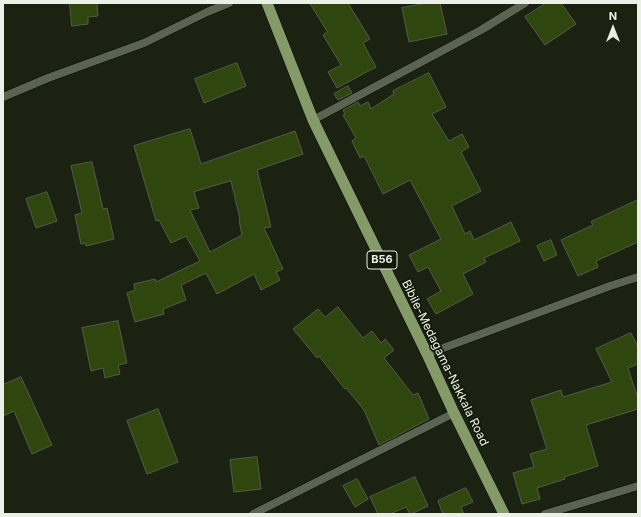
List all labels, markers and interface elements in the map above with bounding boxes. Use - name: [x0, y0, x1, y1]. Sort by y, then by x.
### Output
- north arrow: [593, 8, 633, 48]
- text: N: [609, 9, 617, 23]
- road number: B56: [367, 251, 397, 269]
- street label: Bibile-Medagama-Nakkala Road: [398, 278, 492, 448]

